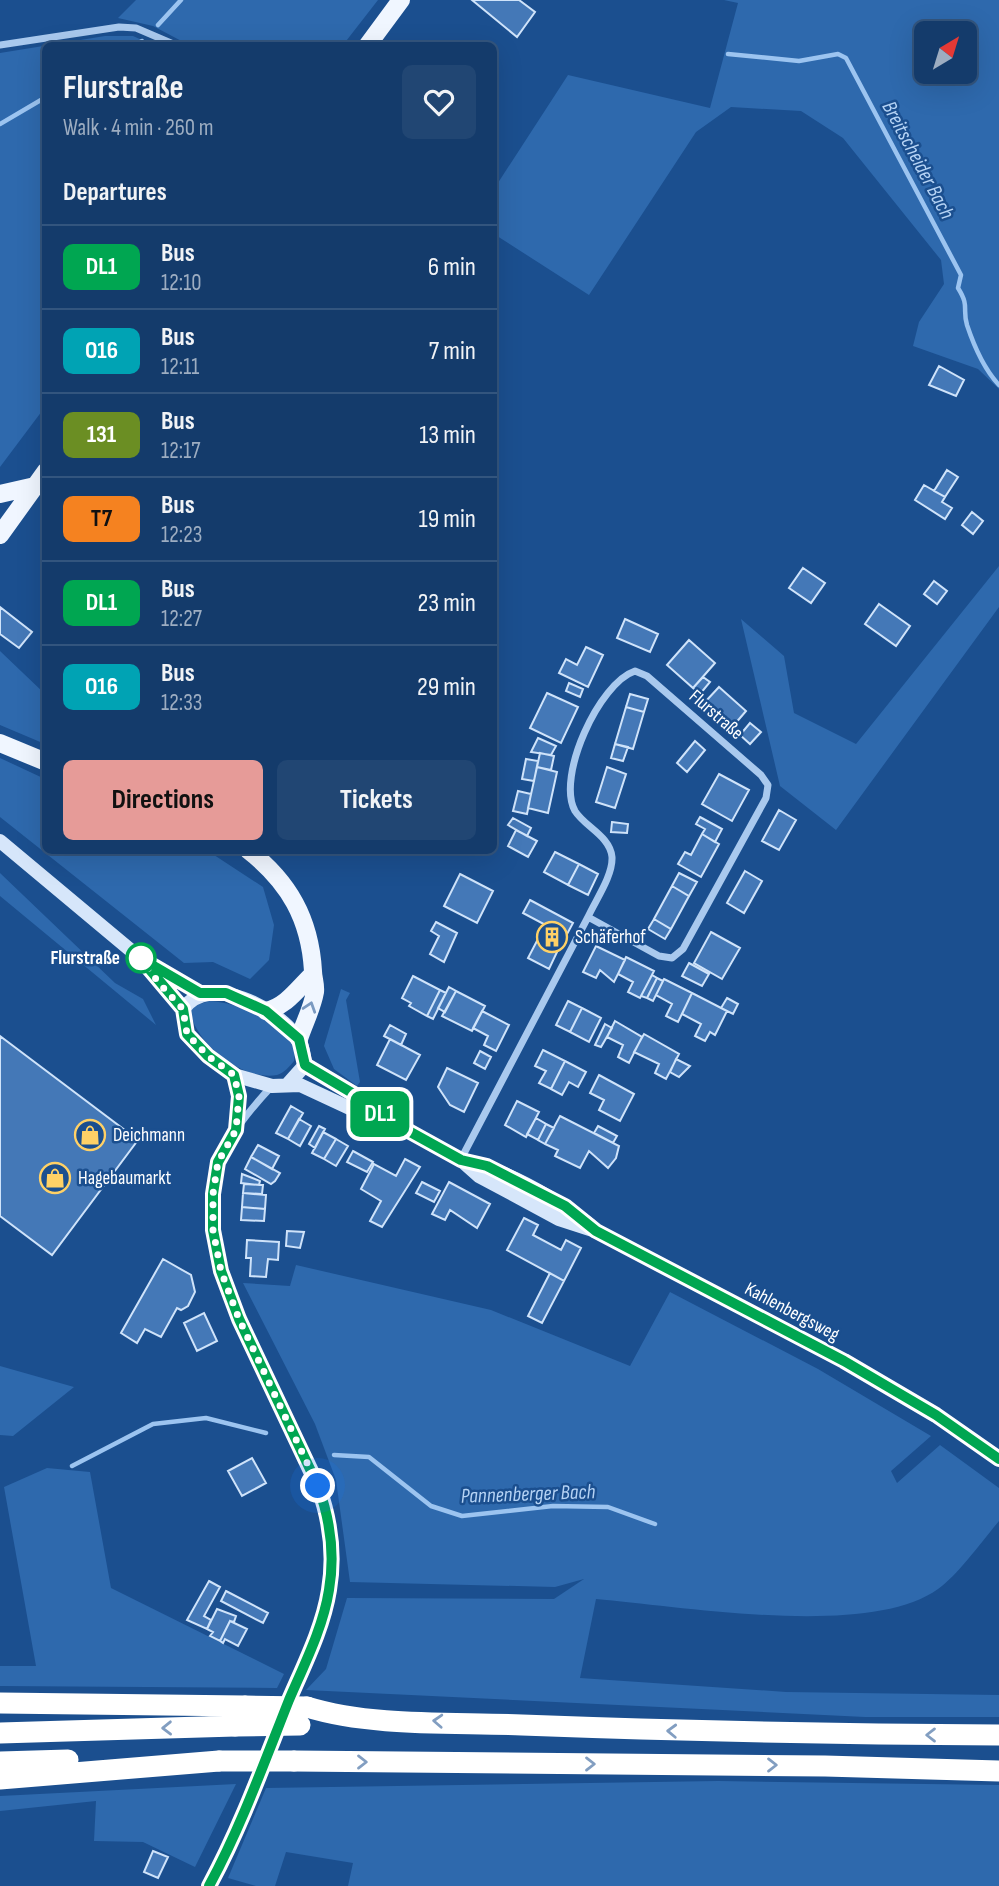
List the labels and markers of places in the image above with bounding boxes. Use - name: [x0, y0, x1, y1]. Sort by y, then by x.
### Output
- building icon: Schäferhof: [535, 920, 569, 954]
- place label: Schäferhof: [575, 926, 646, 949]
- marker: Flurstraße: [126, 943, 156, 973]
- place label: Flurstraße: [51, 947, 120, 970]
- shop icon: Deichmann: [73, 1118, 107, 1152]
- place label: Deichmann: [113, 1124, 185, 1147]
- shop icon: Hagebaumarkt: [38, 1161, 72, 1195]
- place label: Hagebaumarkt: [78, 1167, 171, 1190]

